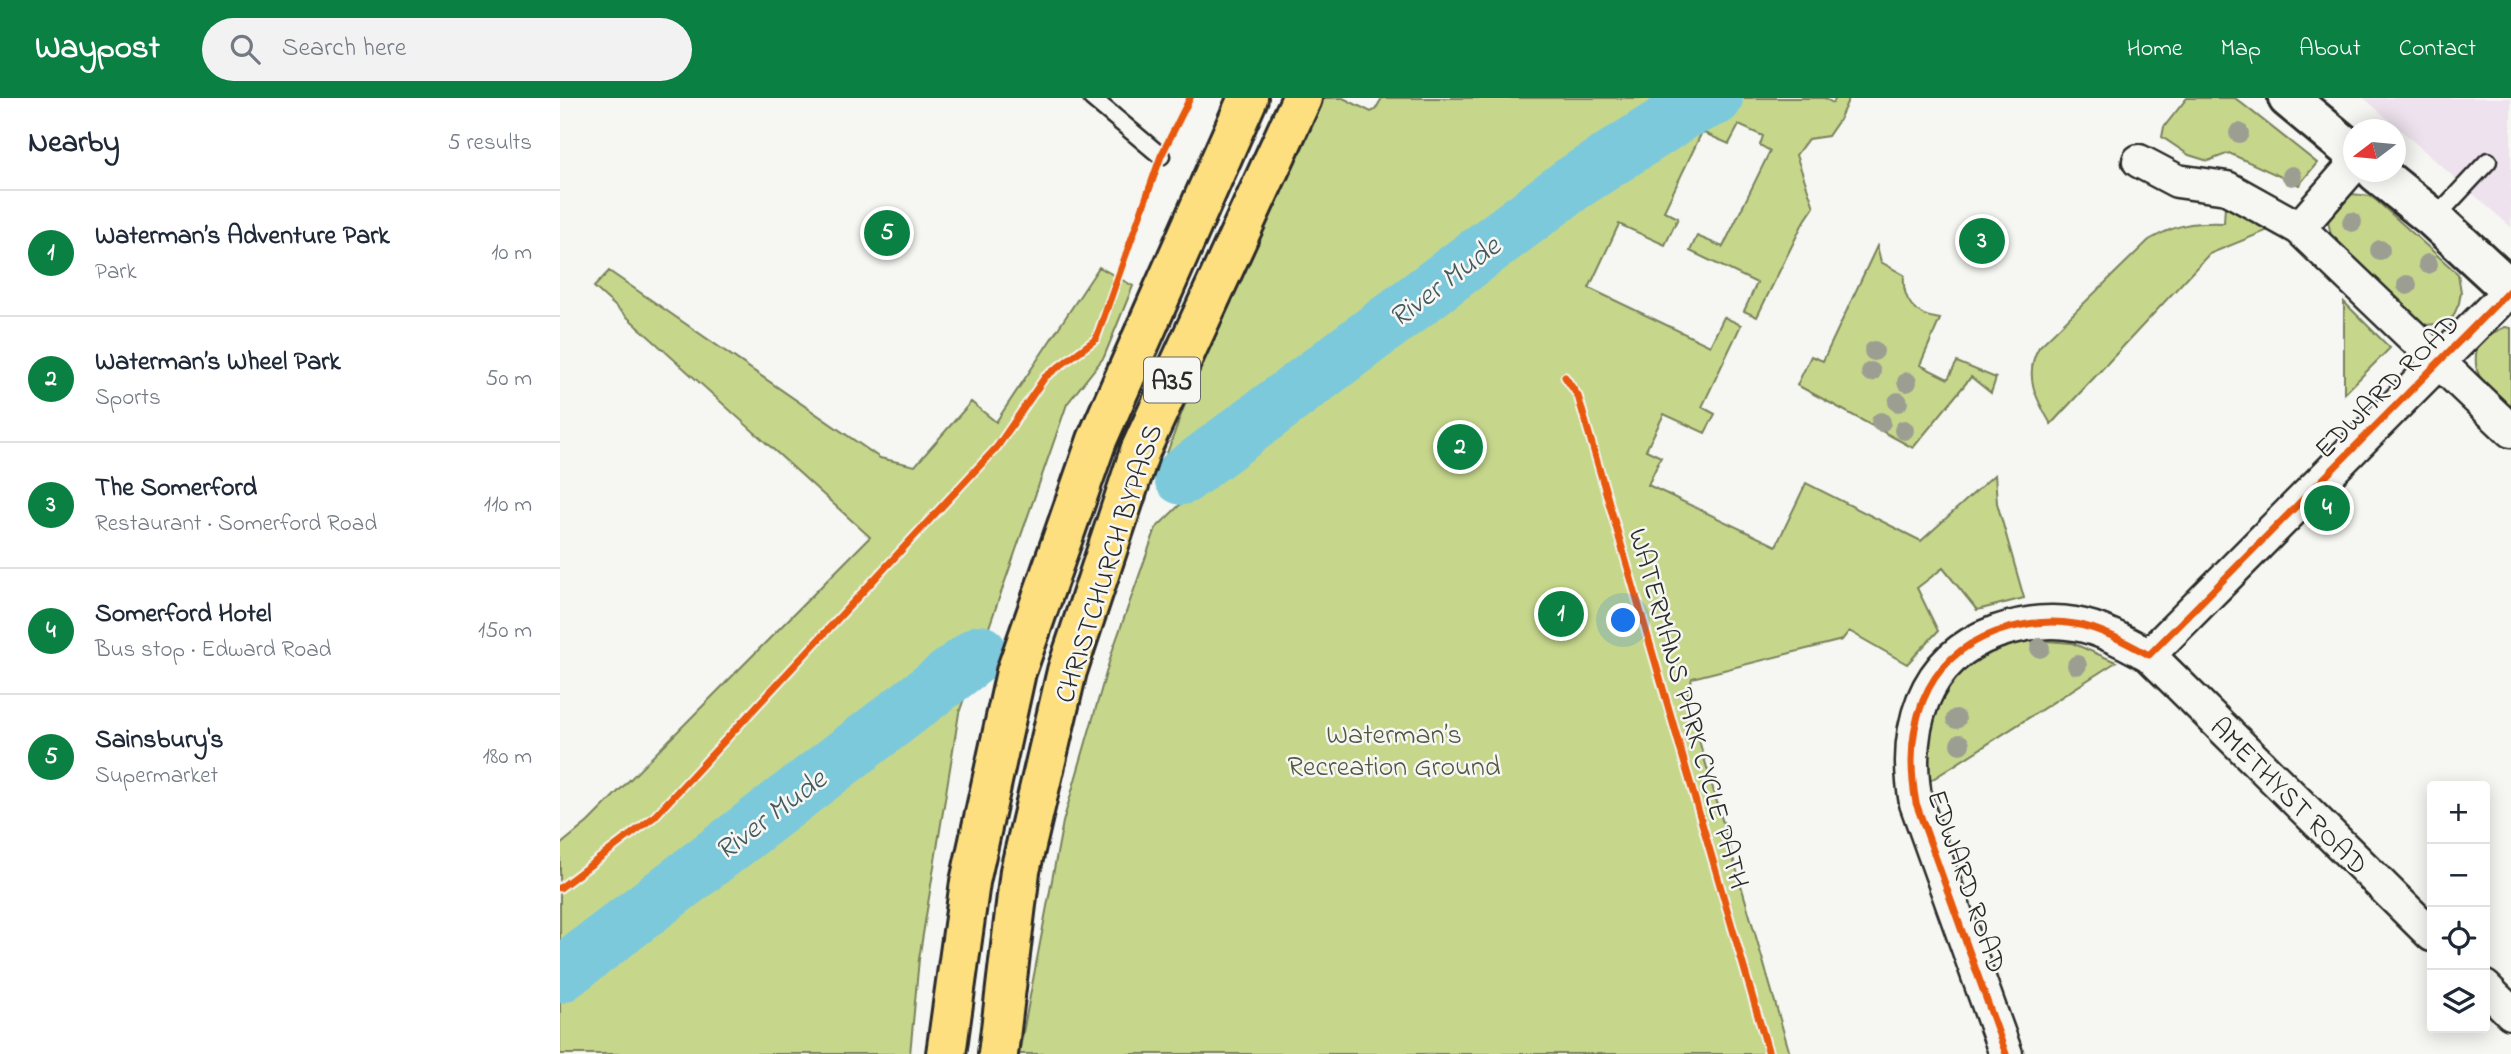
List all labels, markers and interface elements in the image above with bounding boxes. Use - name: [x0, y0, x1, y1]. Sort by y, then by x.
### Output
- search box: [202, 18, 692, 81]
- text: Waypost: [35, 25, 160, 73]
- icon: search: [226, 30, 264, 68]
- text: Search here: [282, 30, 406, 68]
- text: Home: [2127, 32, 2183, 67]
- text: Map: [2221, 32, 2261, 67]
- text: About: [2299, 32, 2361, 67]
- text: Contact: [2399, 32, 2476, 67]
- north arrow: [2343, 119, 2406, 182]
- text: Nearby: [28, 122, 120, 166]
- text: 5 results: [448, 127, 532, 160]
- pin: 5: [864, 207, 910, 259]
- pin: 3: [1959, 215, 2005, 267]
- text: Waterman’s Adventure Park: [95, 218, 390, 256]
- water label: River Mude: [1381, 226, 1512, 340]
- text: 1: [47, 237, 55, 270]
- text: 10 m: [491, 237, 532, 270]
- text: Park: [95, 256, 137, 289]
- street label: EDWARD ROAD: [2306, 305, 2471, 470]
- text: Waterman’s Wheel Park: [95, 344, 341, 382]
- road number: A35: [1144, 358, 1200, 402]
- text: 2: [45, 363, 57, 396]
- text: 50 m: [485, 363, 532, 396]
- text: Sports: [95, 382, 161, 415]
- street label: CHRISTCHURCH BYPASS: [1046, 419, 1175, 709]
- pin: 2: [1437, 421, 1483, 473]
- text: The Somerford: [95, 470, 257, 508]
- pin: 4: [2304, 482, 2350, 534]
- text: 3: [46, 489, 56, 522]
- text: 110 m: [484, 489, 532, 522]
- text: Restaurant · Somerford Road: [95, 508, 377, 541]
- street label: WATERMANS PARK CYCLE PATH: [1615, 524, 1758, 894]
- pin: 1: [1538, 588, 1584, 640]
- text: Somerford Hotel: [95, 596, 272, 634]
- your location: [1606, 603, 1640, 637]
- text: 4: [46, 615, 56, 648]
- text: 150 m: [478, 615, 532, 648]
- text: Bus stop · Edward Road: [95, 634, 332, 667]
- street label: AMETHYST ROAD: [2199, 709, 2376, 886]
- park label: Waterman’s Recreation Ground: [1288, 716, 1501, 789]
- text: Sainsbury's: [95, 722, 223, 760]
- text: 5: [44, 741, 58, 774]
- text: 180 m: [483, 741, 532, 774]
- water label: River Mude: [707, 759, 838, 873]
- text: Supermarket: [95, 760, 218, 793]
- map controls: [2427, 781, 2490, 1033]
- button: +: [2427, 781, 2490, 844]
- street label: EDWARD ROAD: [1914, 785, 2015, 979]
- button: −: [2427, 844, 2490, 907]
- button: locate: [2427, 907, 2490, 970]
- button: layers: [2427, 970, 2490, 1033]

